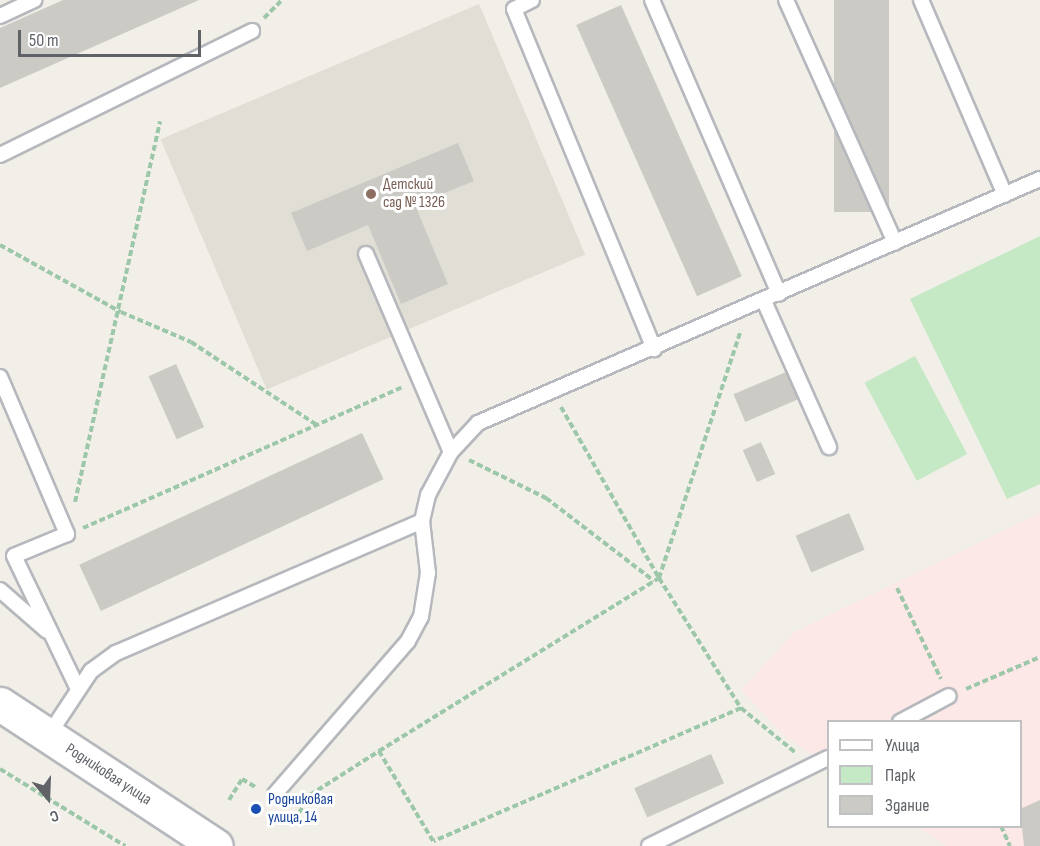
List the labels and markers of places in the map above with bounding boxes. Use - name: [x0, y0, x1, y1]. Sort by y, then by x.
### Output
- place label: Детский сад № 1326: [383, 175, 445, 213]
- marker: Детский сад № 1326: [364, 187, 378, 201]
- place label: Родниковая улица, 14: [268, 790, 333, 828]
- marker: Родниковая улица, 14: [249, 802, 263, 816]

